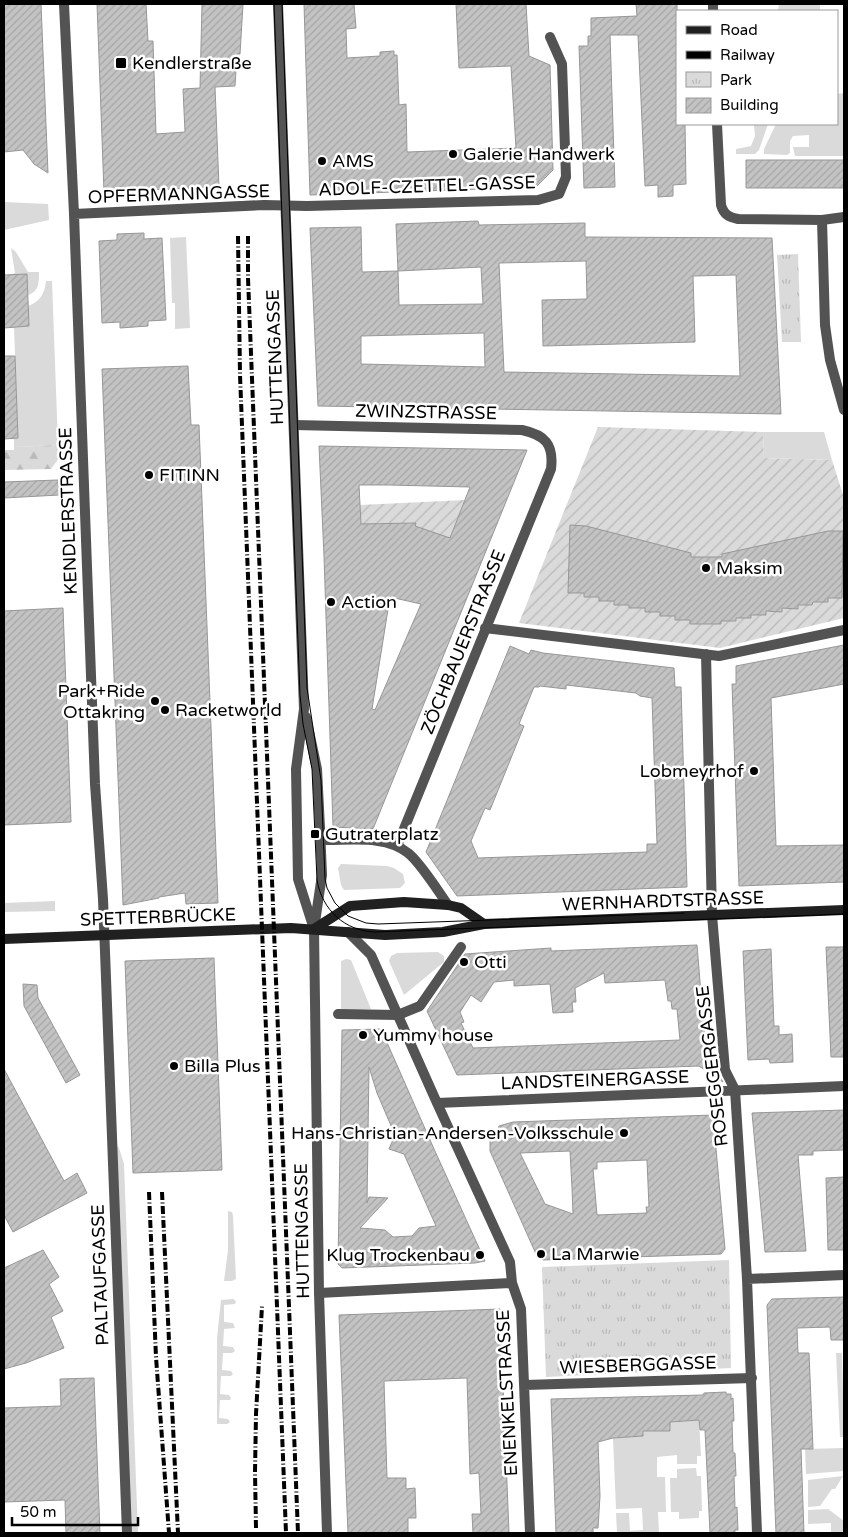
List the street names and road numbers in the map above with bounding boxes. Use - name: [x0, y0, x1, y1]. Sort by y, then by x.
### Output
- street label: ADOLF-CZETTEL-GASSE: [318, 171, 536, 201]
- street label: OPFERMANNGASSE: [87, 180, 271, 208]
- street label: HUTTENGASSE: [262, 289, 288, 425]
- street label: ZWINZSTRASSE: [355, 400, 497, 424]
- street label: KENDLERSTRASSE: [54, 427, 82, 595]
- street label: ZÖCHBAUERSTRASSE: [416, 547, 510, 737]
- street label: WERNHARDTSTRASSE: [562, 886, 764, 916]
- street label: SPETTERBRÜCKE: [80, 903, 236, 931]
- street label: ROSEGGERGASSE: [691, 984, 733, 1148]
- street label: LANDSTEINERGASSE: [500, 1066, 690, 1094]
- street label: HUTTENGASSE: [290, 1163, 314, 1299]
- street label: PALTAUFGASSE: [87, 1204, 113, 1346]
- street label: ENENKELSTRASSE: [492, 1309, 522, 1477]
- street label: WIESBERGGASSE: [559, 1351, 717, 1379]

